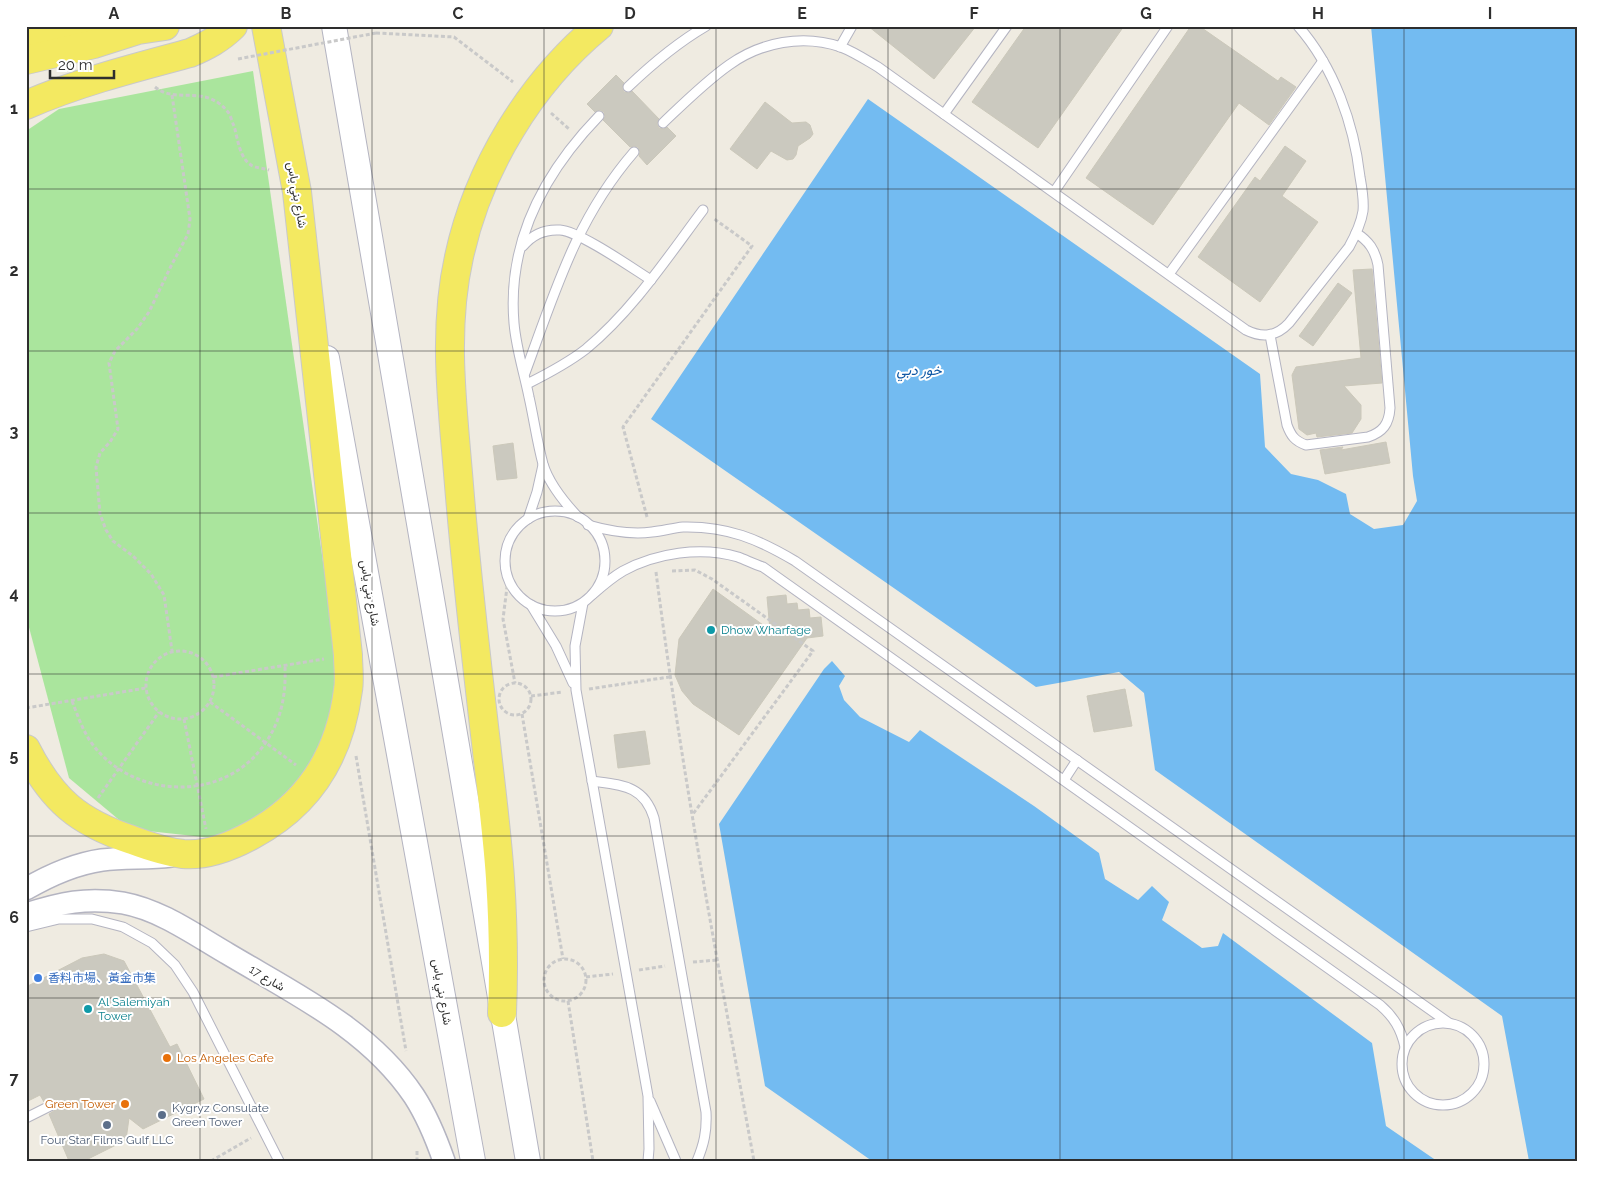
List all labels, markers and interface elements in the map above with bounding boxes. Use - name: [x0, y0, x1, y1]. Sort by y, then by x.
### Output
- text: A: [109, 4, 120, 23]
- text: B: [281, 4, 292, 23]
- text: C: [453, 4, 464, 23]
- text: D: [624, 4, 636, 23]
- text: E: [797, 4, 807, 23]
- text: F: [969, 4, 979, 23]
- text: G: [1140, 4, 1152, 23]
- text: H: [1312, 4, 1324, 23]
- text: I: [1488, 4, 1492, 23]
- scale bar: [50, 48, 114, 80]
- text: 20 m: [58, 56, 93, 74]
- text: 1: [10, 99, 18, 118]
- street label: شارع بني ياس: [281, 161, 310, 230]
- text: 2: [9, 261, 19, 280]
- water label: خور دبي: [896, 362, 942, 382]
- text: 3: [10, 422, 19, 441]
- street label: شارع بني ياس: [354, 559, 383, 628]
- text: 4: [9, 584, 19, 603]
- place label: Dhow Wharfage: [721, 623, 811, 637]
- marker: Dhow Wharfage: [705, 624, 717, 636]
- text: 5: [10, 746, 19, 765]
- text: 6: [9, 908, 19, 927]
- street label: شارع بني ياس: [426, 958, 455, 1027]
- street label: شارع 17: [246, 962, 287, 996]
- place label: 香料市場、黃金市集: [48, 971, 156, 985]
- marker: 香料市場、黃金市集: [32, 972, 44, 984]
- place label: Al Salemiyah Tower: [98, 995, 170, 1023]
- marker: Al Salemiyah Tower: [82, 1003, 94, 1015]
- place label: Los Angeles Cafe: [177, 1051, 274, 1065]
- marker: Los Angeles Cafe: [161, 1052, 173, 1064]
- text: 7: [10, 1069, 19, 1088]
- place label: Green Tower: [45, 1097, 116, 1111]
- marker: Green Tower: [119, 1098, 131, 1110]
- place label: Kygryz Consulate Green Tower: [172, 1101, 269, 1129]
- marker: Kygryz Consulate Green Tower: [156, 1109, 168, 1121]
- marker: Four Star Films Gulf LLC: [101, 1119, 113, 1131]
- place label: Four Star Films Gulf LLC: [40, 1133, 174, 1147]

